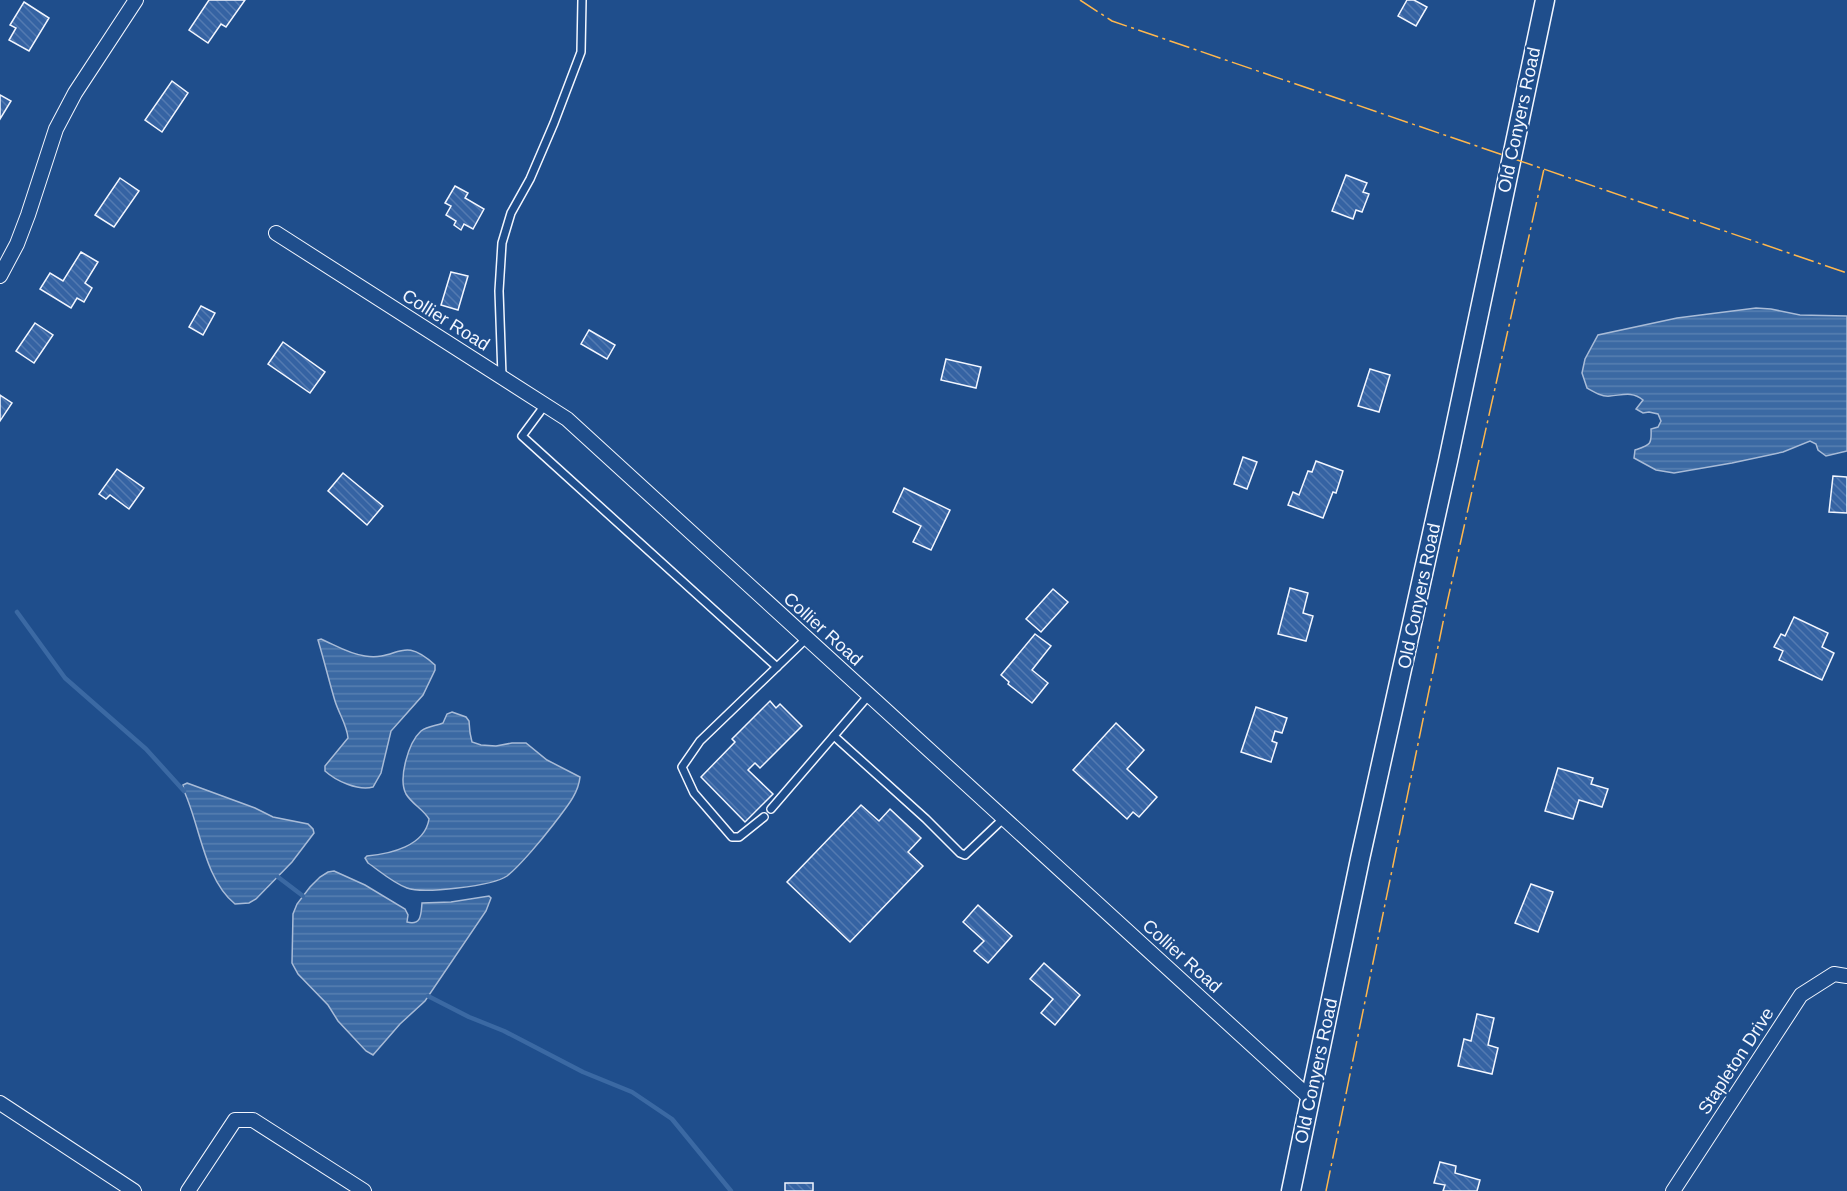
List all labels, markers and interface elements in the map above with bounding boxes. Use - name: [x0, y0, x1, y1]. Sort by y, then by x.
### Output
- street label: Old Conyers Road: [1494, 45, 1544, 195]
- street label: Collier Road: [399, 285, 493, 355]
- street label: Old Conyers Road: [1394, 521, 1444, 671]
- street label: Collier Road: [780, 588, 866, 670]
- street label: Collier Road: [1139, 915, 1225, 997]
- street label: Old Conyers Road: [1291, 996, 1341, 1146]
- street label: Stapleton Drive: [1694, 1004, 1778, 1118]

